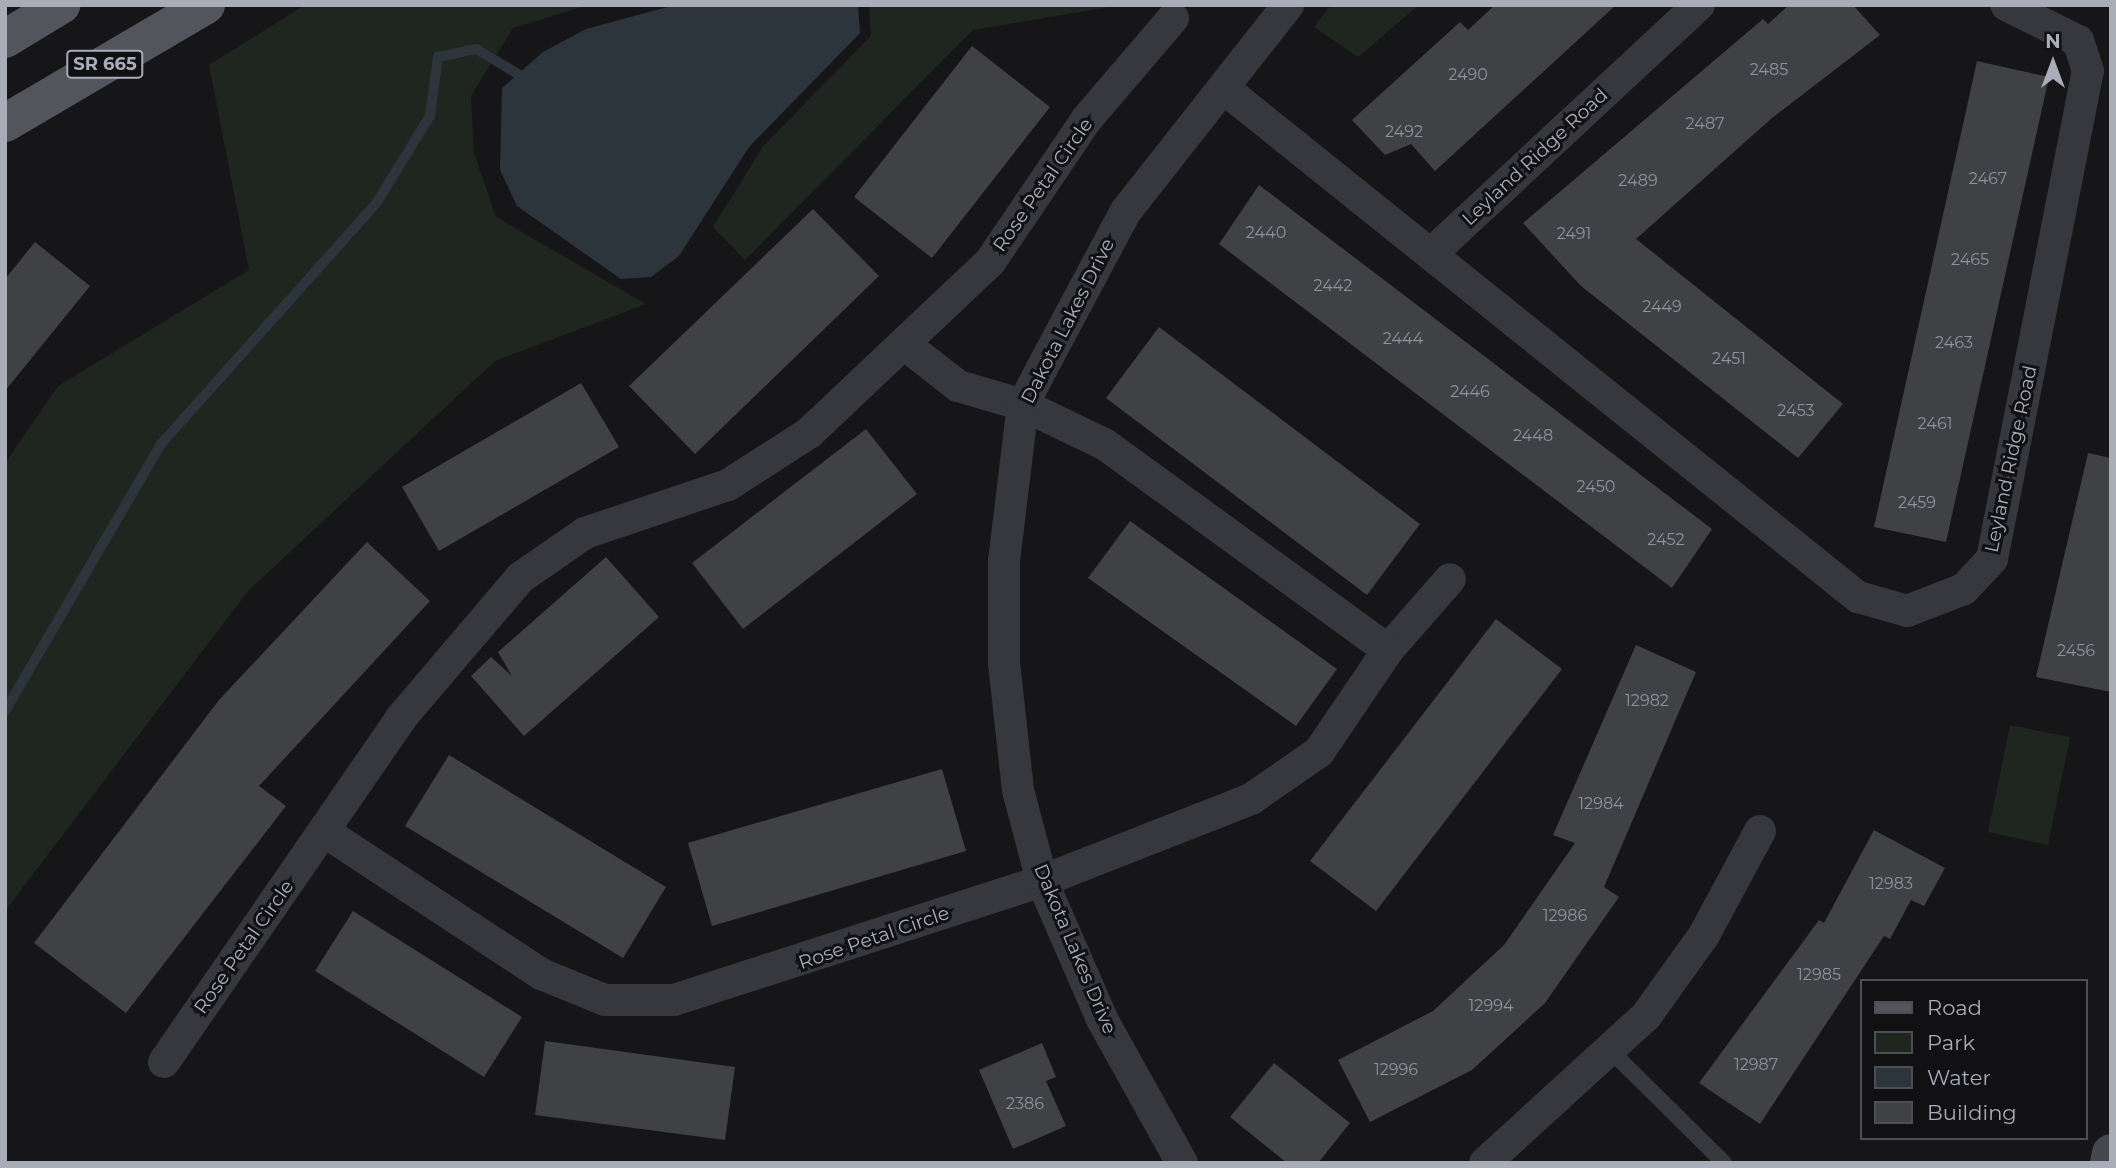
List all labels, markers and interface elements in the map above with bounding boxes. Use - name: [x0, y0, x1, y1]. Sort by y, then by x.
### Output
- north arrow: [2018, 28, 2088, 98]
- text: N: [2045, 30, 2061, 53]
- road number: SR 665: [65, 50, 145, 78]
- house number: 2485: [1750, 60, 1788, 80]
- house number: 2490: [1448, 65, 1488, 85]
- street label: Leyland Ridge Road: [1458, 84, 1612, 230]
- street label: Rose Petal Circle: [988, 114, 1098, 256]
- house number: 2487: [1685, 114, 1725, 134]
- house number: 2492: [1385, 122, 1423, 142]
- house number: 2467: [1969, 169, 2007, 189]
- house number: 2489: [1618, 171, 1658, 191]
- house number: 2440: [1246, 223, 1286, 243]
- house number: 2491: [1557, 224, 1591, 244]
- street label: Dakota Lakes Drive: [1016, 235, 1120, 407]
- house number: 2465: [1951, 250, 1989, 270]
- house number: 2442: [1314, 276, 1352, 296]
- house number: 2449: [1642, 297, 1682, 317]
- house number: 2444: [1383, 329, 1423, 349]
- house number: 2463: [1935, 333, 1973, 353]
- house number: 2451: [1712, 349, 1746, 369]
- street label: Leyland Ridge Road: [1980, 363, 2042, 555]
- house number: 2446: [1450, 382, 1490, 402]
- house number: 2453: [1777, 401, 1815, 421]
- house number: 2461: [1918, 414, 1952, 434]
- house number: 2448: [1513, 426, 1553, 446]
- house number: 2450: [1577, 477, 1615, 497]
- house number: 2459: [1898, 493, 1936, 513]
- house number: 2452: [1647, 530, 1685, 550]
- house number: 2456: [2057, 641, 2095, 661]
- house number: 12982: [1625, 691, 1669, 711]
- house number: 12984: [1578, 794, 1624, 814]
- street label: Dakota Lakes Drive: [1029, 861, 1121, 1037]
- house number: 12983: [1869, 874, 1913, 894]
- street label: Rose Petal Circle: [189, 876, 299, 1018]
- street label: Rose Petal Circle: [796, 902, 952, 974]
- house number: 12986: [1543, 906, 1587, 926]
- house number: 12985: [1797, 965, 1841, 985]
- legend: [1860, 979, 2088, 1140]
- text: Road: [1927, 995, 1982, 1020]
- house number: 12994: [1469, 996, 1513, 1016]
- text: Park: [1927, 1030, 1975, 1055]
- house number: 12987: [1734, 1055, 1778, 1075]
- house number: 12996: [1374, 1060, 1418, 1080]
- text: Water: [1927, 1065, 1991, 1090]
- house number: 2386: [1006, 1094, 1044, 1114]
- text: Building: [1927, 1100, 2017, 1125]

